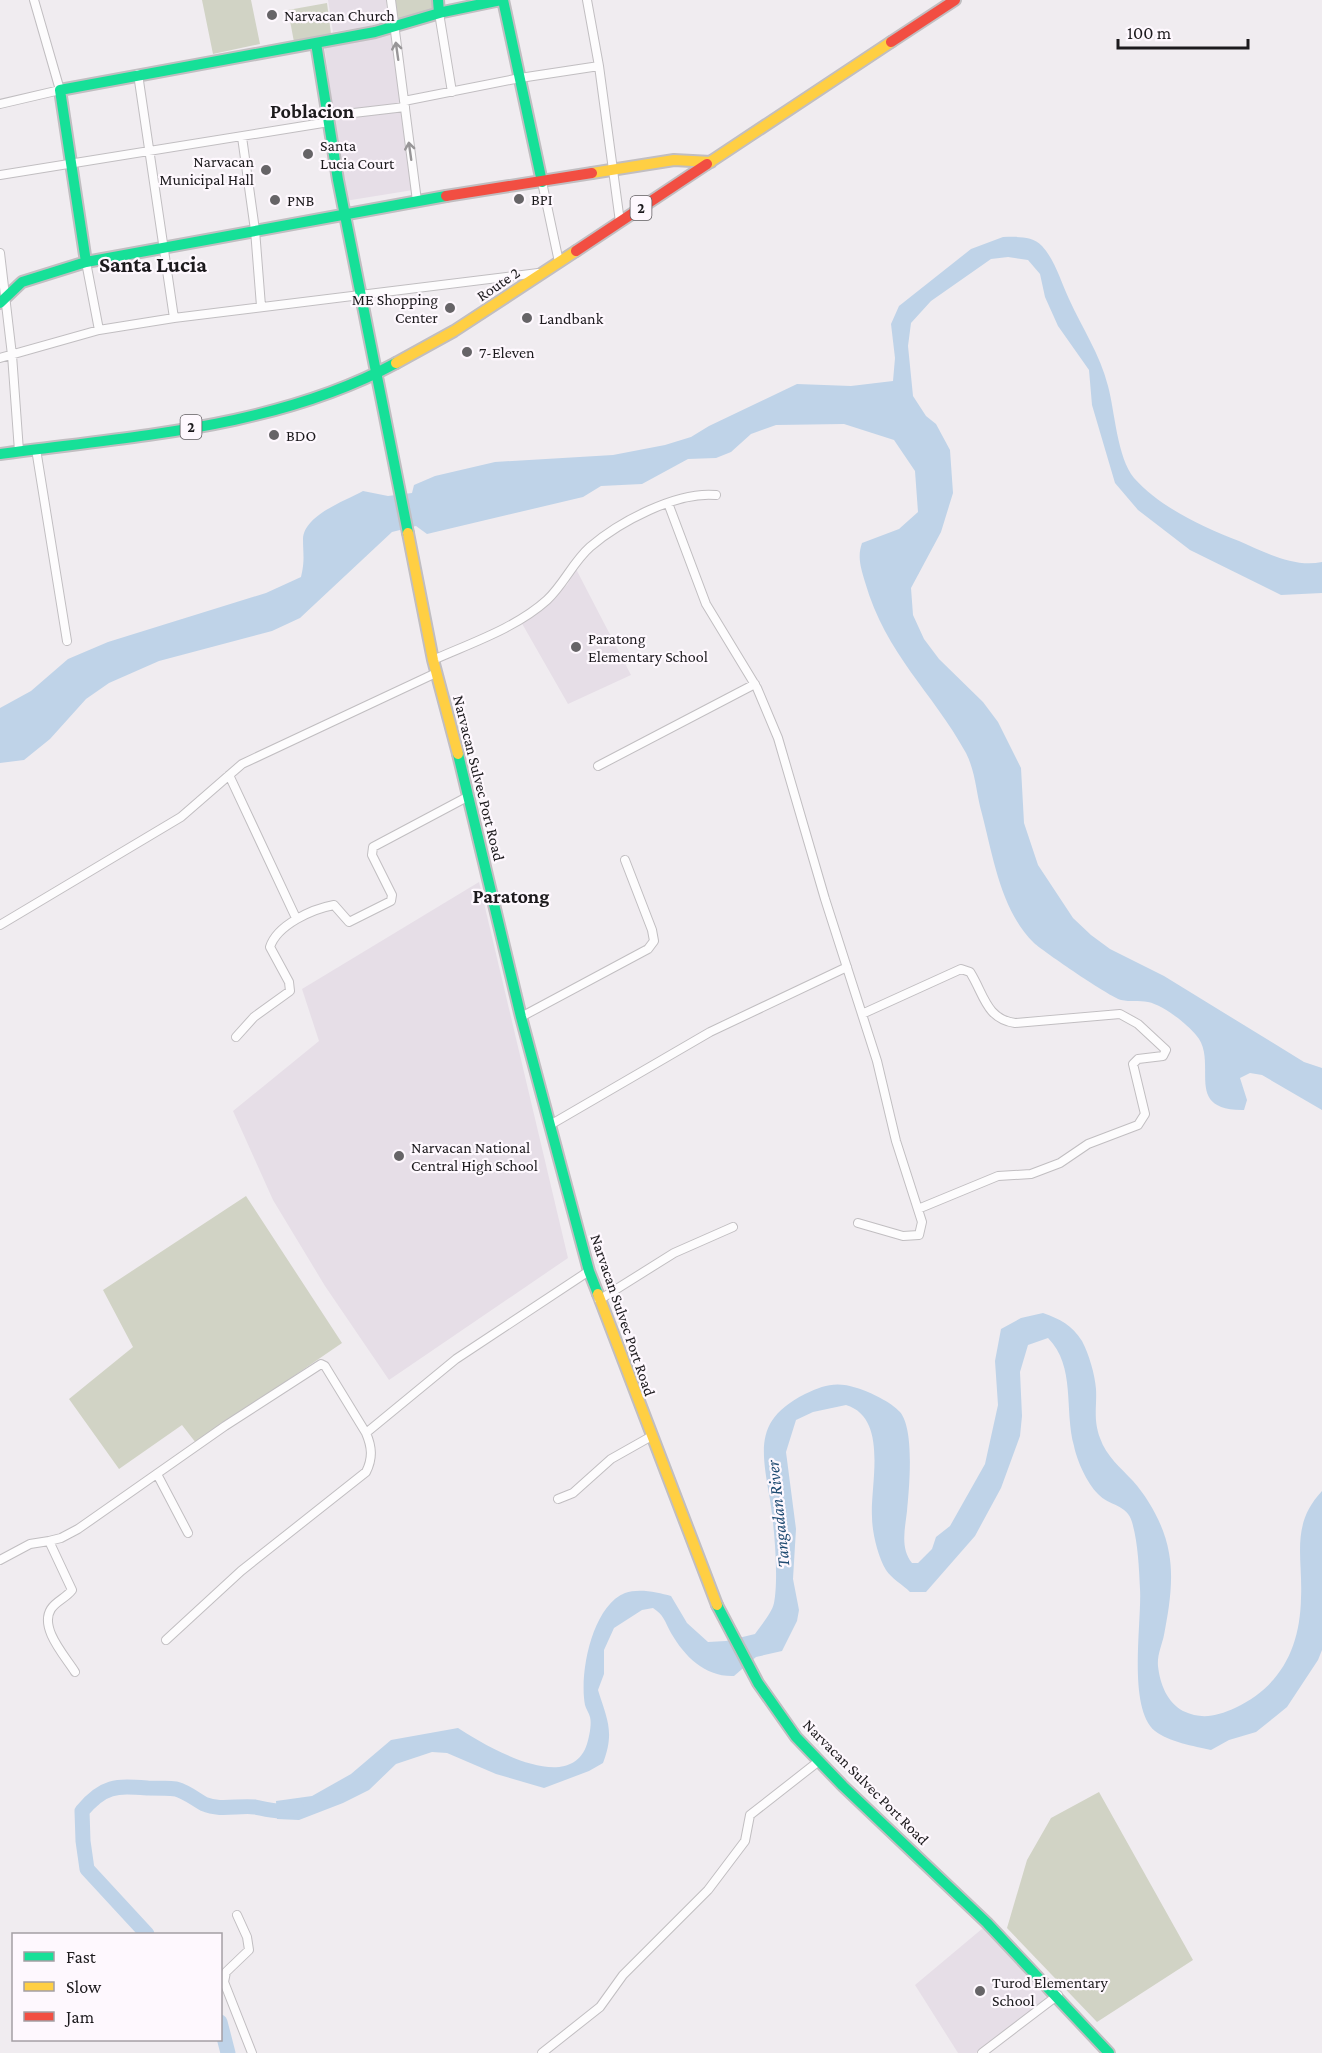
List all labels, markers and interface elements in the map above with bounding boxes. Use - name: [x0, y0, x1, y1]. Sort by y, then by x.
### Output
- place label: Narvacan Church: [284, 7, 395, 24]
- marker: Narvacan Church: [265, 8, 279, 22]
- scale bar: [1118, 12, 1248, 50]
- text: 100 m: [1127, 23, 1172, 43]
- one-way arrow: [391, 41, 402, 61]
- district label: Poblacion: [270, 100, 355, 122]
- place label: Santa Lucia Court: [320, 137, 395, 172]
- one-way arrow: [405, 142, 416, 161]
- marker: Santa Lucia Court: [301, 147, 315, 161]
- place label: Narvacan Municipal Hall: [159, 153, 254, 189]
- marker: Narvacan Municipal Hall: [259, 163, 273, 177]
- place label: BPI: [531, 191, 553, 208]
- place label: PNB: [287, 192, 315, 209]
- marker: BPI: [512, 192, 526, 206]
- marker: PNB: [268, 193, 282, 207]
- road number: 2: [630, 196, 652, 220]
- district label: Santa Lucia: [99, 252, 207, 277]
- street label: Route 2: [473, 263, 523, 304]
- place label: ME Shopping Center: [352, 291, 438, 326]
- marker: ME Shopping Center: [443, 301, 457, 315]
- place label: Landbank: [539, 310, 604, 327]
- marker: Landbank: [520, 311, 534, 325]
- place label: 7-Eleven: [479, 344, 535, 361]
- marker: 7-Eleven: [460, 345, 474, 359]
- road number: 2: [180, 415, 201, 439]
- place label: BDO: [286, 427, 316, 444]
- marker: BDO: [267, 428, 281, 442]
- place label: Paratong Elementary School: [588, 630, 708, 666]
- marker: Paratong Elementary School: [569, 640, 583, 654]
- street label: Narvacan Sulvec Port Road: [450, 693, 508, 863]
- district label: Paratong: [473, 885, 549, 907]
- place label: Narvacan National Central High School: [411, 1139, 538, 1175]
- marker: Narvacan National Central High School: [392, 1149, 406, 1163]
- street label: Narvacan Sulvec Port Road: [587, 1232, 659, 1399]
- water label: Tangadan River: [762, 1459, 794, 1569]
- street label: Narvacan Sulvec Port Road: [800, 1716, 933, 1849]
- legend: [12, 1933, 222, 2041]
- text: Fast: [66, 1947, 97, 1967]
- place label: Turod Elementary School: [992, 1974, 1109, 2009]
- text: Slow: [66, 1977, 102, 1997]
- marker: Turod Elementary School: [973, 1984, 987, 1998]
- text: Jam: [64, 2007, 95, 2027]

